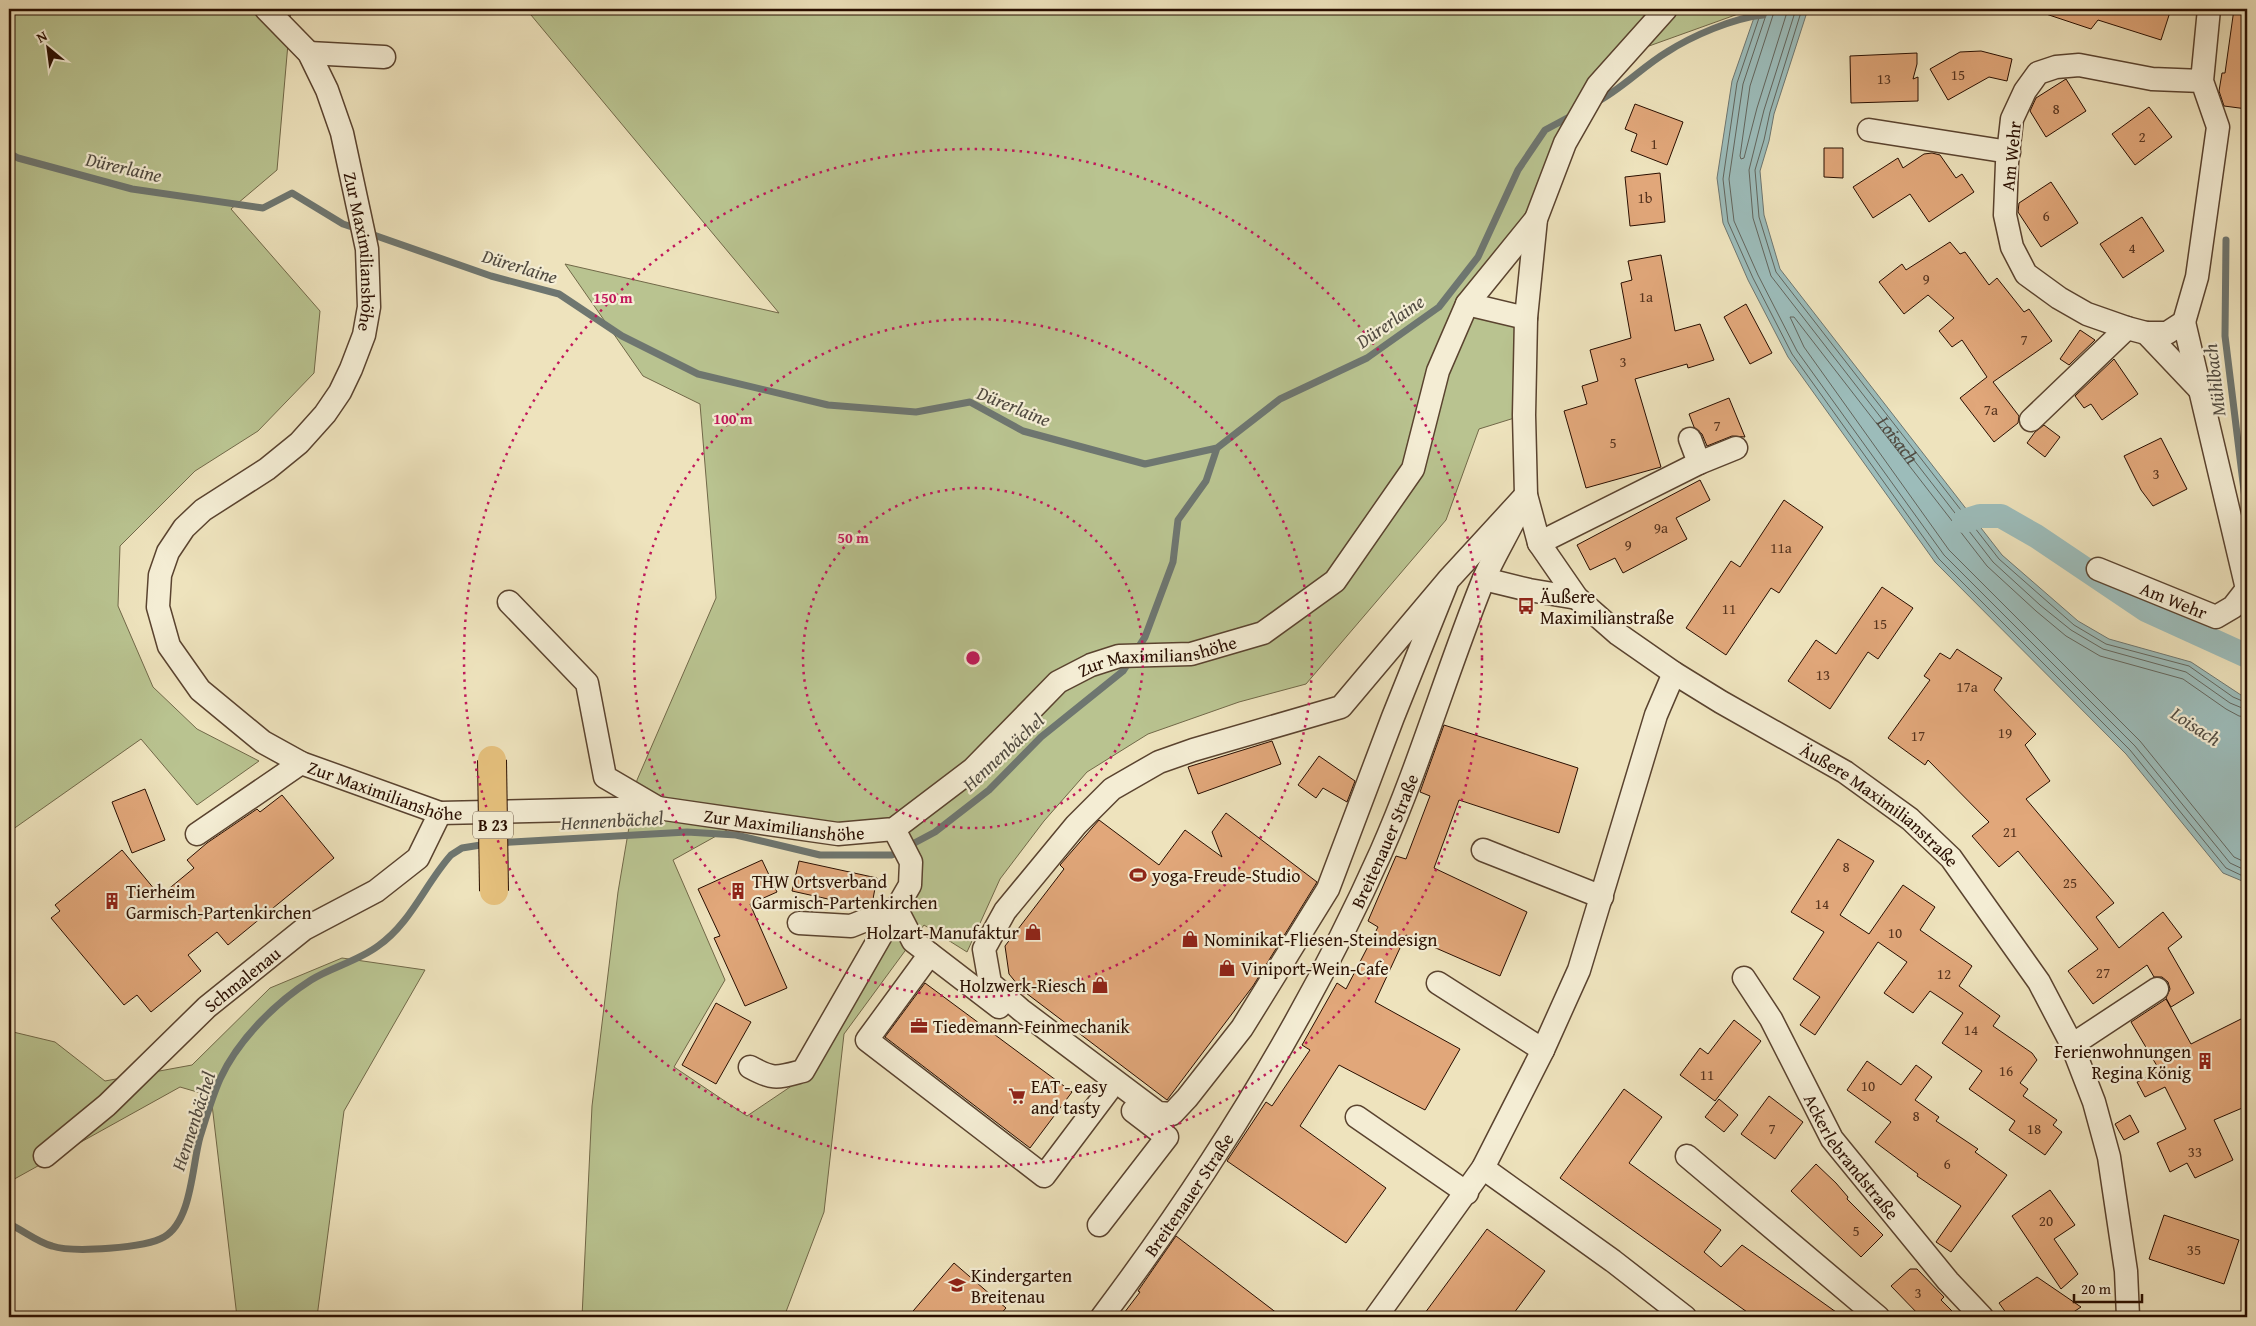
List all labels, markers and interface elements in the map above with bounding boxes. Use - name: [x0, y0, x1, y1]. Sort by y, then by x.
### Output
- north arrow: [22, 22, 72, 72]
- text: N: [33, 25, 51, 48]
- house number: 15: [1951, 64, 1965, 85]
- house number: 13: [1877, 68, 1891, 89]
- house number: 8: [2052, 98, 2060, 119]
- street label: Am Wehr: [1994, 119, 2028, 192]
- house number: 2: [2138, 126, 2146, 147]
- house number: 1: [1650, 133, 1658, 154]
- water label: Dürerlaine: [82, 144, 165, 189]
- street label: Zur Maximilianshöhe: [337, 169, 383, 334]
- house number: 1b: [1638, 187, 1653, 208]
- house number: 6: [2042, 205, 2050, 226]
- house number: 4: [2128, 237, 2136, 258]
- water label: Dürerlaine: [478, 241, 561, 291]
- house number: 9: [1922, 268, 1930, 289]
- house number: 1a: [1639, 286, 1653, 307]
- text: 150 m: [593, 287, 633, 308]
- water label: Dürerlaine: [1349, 287, 1430, 355]
- house number: 7: [2020, 329, 2028, 350]
- water label: Mühlbach: [2196, 342, 2232, 418]
- house number: 3: [1619, 351, 1627, 372]
- water label: Dürerlaine: [972, 378, 1055, 434]
- house number: 7a: [1984, 399, 1998, 420]
- text: 100 m: [713, 408, 753, 429]
- water label: Loisach: [1870, 409, 1926, 470]
- house number: 7: [1713, 415, 1721, 436]
- house number: 5: [1609, 432, 1617, 453]
- house number: 3: [2152, 463, 2160, 484]
- house number: 9a: [1654, 517, 1668, 538]
- text: 50 m: [837, 527, 869, 548]
- house number: 9: [1624, 534, 1632, 555]
- house number: 11a: [1770, 537, 1792, 558]
- street label: Am Wehr: [2136, 574, 2212, 626]
- place label: Äußere Maximilianstraße: [1540, 583, 1674, 631]
- bus stop icon: Äußere Maximilianstraße: [1516, 596, 1536, 616]
- house number: 11: [1722, 598, 1736, 619]
- house number: 15: [1873, 613, 1887, 634]
- street label: Zur Maximilianshöhe: [1073, 628, 1240, 683]
- centre of rings: [964, 649, 982, 667]
- house number: 13: [1816, 664, 1830, 685]
- house number: 17a: [1956, 676, 1978, 697]
- water label: Loisach: [2165, 699, 2227, 753]
- water label: Hennenbächel: [955, 706, 1050, 798]
- house number: 19: [1998, 722, 2012, 743]
- house number: 17: [1911, 725, 1925, 746]
- street label: Äußere Maximilianstraße: [1795, 736, 1966, 872]
- street label: Zur Maximilianshöhe: [304, 753, 463, 827]
- street label: Breitenauer Straße: [1343, 770, 1425, 913]
- street label: Zur Maximilianshöhe: [702, 801, 865, 848]
- water label: Hennenbächel: [559, 803, 664, 837]
- road number: B 23: [473, 812, 513, 838]
- house number: 21: [2003, 821, 2017, 842]
- house number: 8: [1842, 856, 1850, 877]
- place label: yoga-Freude-Studio: [1151, 862, 1301, 889]
- sports icon: yoga-Freude-Studio: [1128, 865, 1148, 885]
- place label: THW Ortsverband Garmisch-Partenkirchen: [752, 868, 938, 916]
- house number: 25: [2063, 872, 2077, 893]
- place label: Tierheim Garmisch-Partenkirchen: [126, 878, 312, 926]
- building icon: THW Ortsverband Garmisch-Partenkirchen: [728, 881, 748, 901]
- building icon: Tierheim Garmisch-Partenkirchen: [102, 891, 122, 911]
- house number: 14: [1815, 893, 1829, 914]
- place label: Holzart-Manufaktur: [866, 919, 1020, 946]
- shop icon: Holzart-Manufaktur: [1023, 922, 1043, 942]
- house number: 10: [1888, 922, 1902, 943]
- place label: Nominikat-Fliesen-Steindesign: [1204, 926, 1437, 953]
- shop icon: Nominikat-Fliesen-Steindesign: [1180, 929, 1200, 949]
- street label: Schmalenau: [198, 940, 286, 1018]
- place label: Viniport-Wein-Cafe: [1241, 955, 1389, 982]
- shop icon: Viniport-Wein-Cafe: [1217, 958, 1237, 978]
- house number: 27: [2096, 962, 2110, 983]
- house number: 12: [1937, 963, 1951, 984]
- place label: Holzwerk-Riesch: [960, 972, 1086, 999]
- shop icon: Holzwerk-Riesch: [1090, 975, 1110, 995]
- place label: Tiedemann-Feinmechanik: [933, 1013, 1131, 1040]
- office icon: Tiedemann-Feinmechanik: [909, 1016, 929, 1036]
- house number: 14: [1964, 1019, 1978, 1040]
- place label: Ferienwohnungen Regina König: [2054, 1038, 2191, 1086]
- building icon: Ferienwohnungen Regina König: [2195, 1051, 2215, 1071]
- house number: 16: [1999, 1060, 2013, 1081]
- house number: 11: [1700, 1064, 1714, 1085]
- water label: Hennenbächel: [163, 1067, 222, 1175]
- place label: EAT - easy and tasty: [1031, 1073, 1107, 1121]
- house number: 10: [1861, 1075, 1875, 1096]
- supermarket icon: EAT - easy and tasty: [1007, 1086, 1027, 1106]
- street label: Ackerlebrandstraße: [1797, 1089, 1906, 1225]
- house number: 8: [1912, 1105, 1920, 1126]
- house number: 7: [1768, 1118, 1776, 1139]
- house number: 18: [2027, 1118, 2041, 1139]
- street label: Breitenauer Straße: [1137, 1127, 1240, 1262]
- house number: 33: [2188, 1141, 2202, 1162]
- house number: 6: [1943, 1153, 1951, 1174]
- house number: 20: [2039, 1210, 2053, 1231]
- house number: 5: [1852, 1220, 1860, 1241]
- house number: 35: [2187, 1239, 2201, 1260]
- place label: Kindergarten Breitenau: [971, 1262, 1072, 1310]
- scale bar: [2074, 1271, 2141, 1303]
- school or university icon: Kindergarten Breitenau: [947, 1275, 967, 1295]
- text: 20 m: [2081, 1278, 2112, 1299]
- house number: 3: [1914, 1282, 1922, 1303]

